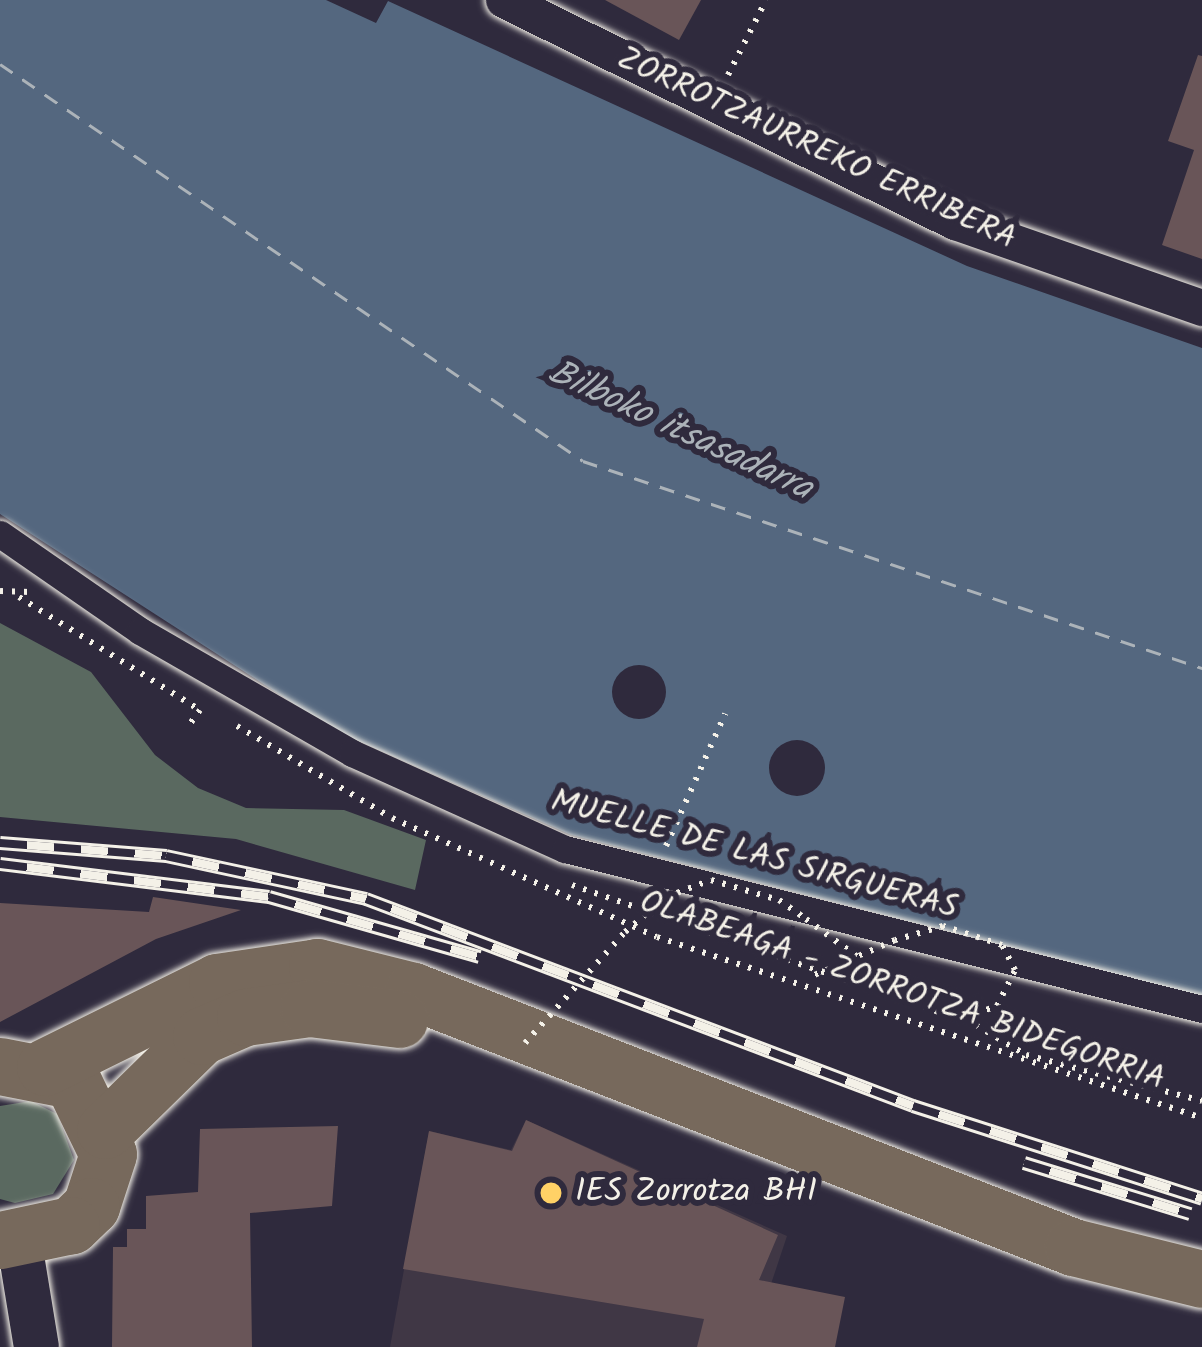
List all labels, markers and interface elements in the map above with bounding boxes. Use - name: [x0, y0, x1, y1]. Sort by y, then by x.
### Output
- street label: ZORROTZAURREKO ERRIBERA: [610, 40, 1022, 260]
- water label: Bilboko itsasadarra: [541, 351, 819, 511]
- street label: MUELLE DE LAS SIRGUERAS: [546, 783, 962, 929]
- street label: OLABEAGA - ZORROTZA BIDEGORRIA: [634, 883, 1170, 1101]
- place label: IES Zorrotza BHI: [575, 1173, 817, 1213]
- marker: IES Zorrotza BHI: [538, 1180, 564, 1206]

